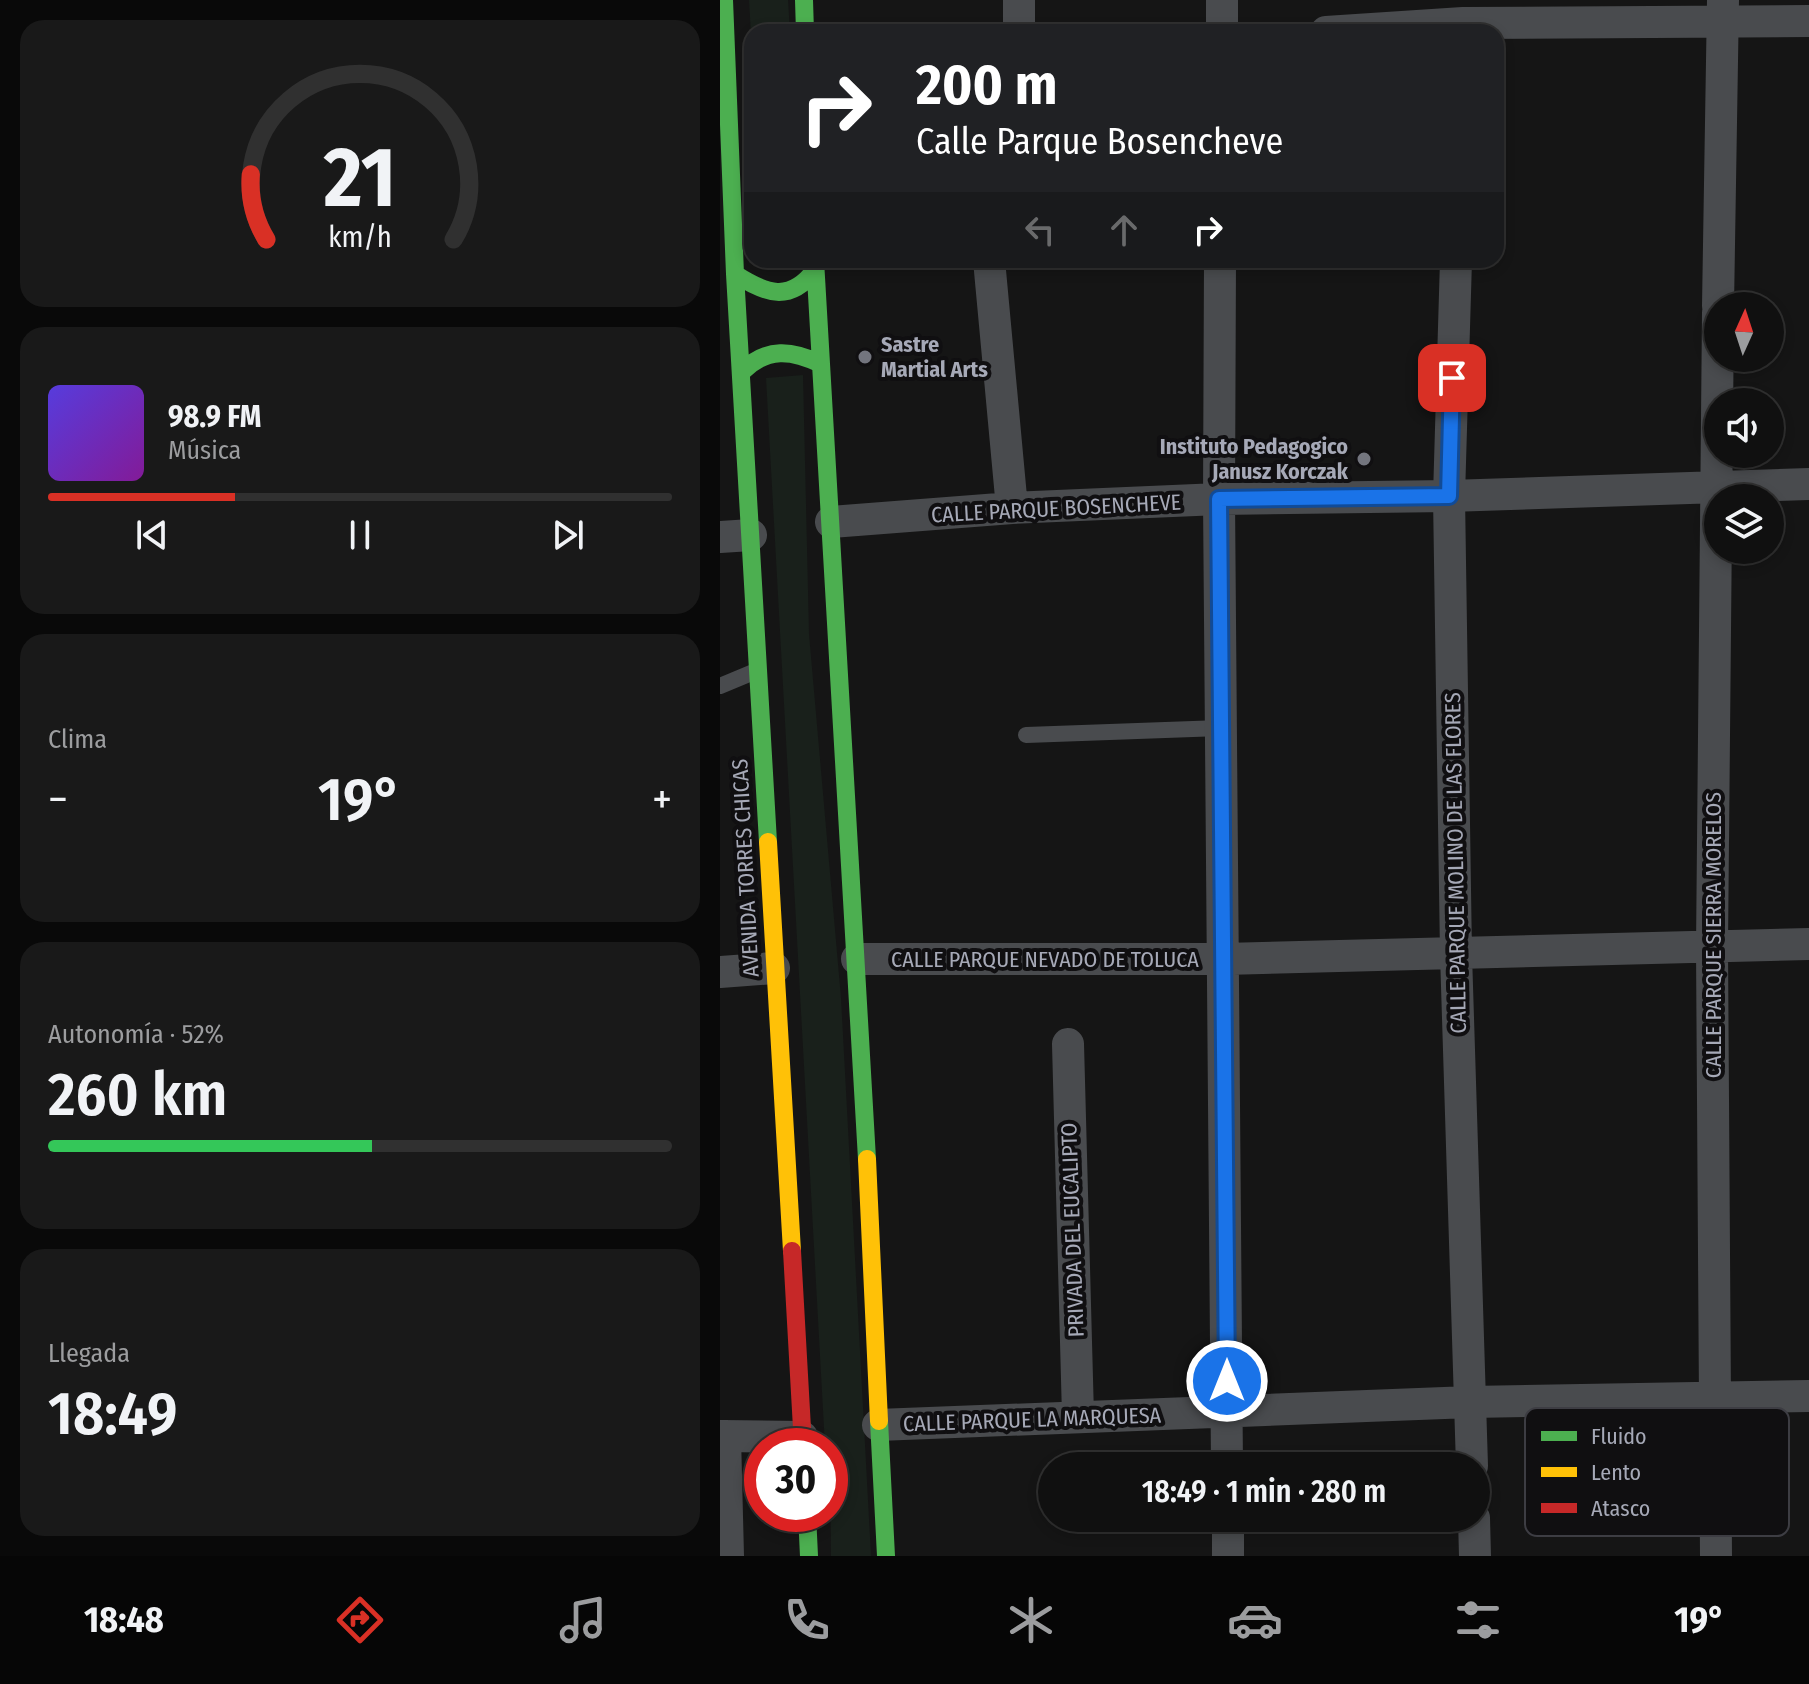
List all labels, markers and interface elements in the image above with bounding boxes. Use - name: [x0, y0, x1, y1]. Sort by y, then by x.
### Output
- text: 200 m: [916, 52, 1057, 119]
- icon: right: [784, 56, 888, 160]
- text: Calle Parque Bosencheve: [916, 120, 1283, 164]
- text: 21: [323, 127, 396, 227]
- icon: left: [1018, 208, 1062, 252]
- icon: ahead: [1102, 208, 1146, 252]
- icon: right: [1186, 208, 1230, 252]
- text: km/h: [328, 220, 392, 255]
- north arrow: [1704, 292, 1784, 372]
- map controls: [1704, 292, 1784, 564]
- place label: Sastre Martial Arts: [881, 331, 988, 383]
- pin: [1418, 344, 1486, 412]
- marker: Sastre Martial Arts: [856, 348, 874, 366]
- icon: arrive: [1430, 356, 1474, 400]
- button: sound: [1704, 388, 1784, 468]
- text: 98.9 FM: [168, 399, 261, 435]
- place label: Instituto Pedagogico Janusz Korczak: [1160, 433, 1349, 485]
- text: Música: [168, 435, 241, 466]
- marker: Instituto Pedagogico Janusz Korczak: [1355, 450, 1373, 468]
- button: layers: [1704, 484, 1784, 564]
- street label: CALLE PARQUE BOSENCHEVE: [930, 488, 1182, 529]
- icon: previous: [130, 513, 174, 557]
- icon: pause: [338, 513, 382, 557]
- icon: next: [546, 513, 590, 557]
- street label: CALLE PARQUE MOLINO DE LAS FLORES: [1439, 692, 1472, 1034]
- text: Clima: [48, 724, 107, 755]
- street label: AVENIDA TORRES CHICAS: [726, 758, 765, 978]
- text: 19°: [318, 764, 402, 836]
- text: −: [48, 773, 68, 826]
- text: +: [652, 773, 672, 826]
- street label: CALLE PARQUE SIERRA MORELOS: [1700, 792, 1727, 1078]
- street label: CALLE PARQUE NEVADO DE TOLUCA: [891, 946, 1199, 973]
- text: Autonomía · 52%: [48, 1019, 224, 1050]
- text: 260 km: [48, 1059, 228, 1131]
- street label: PRIVADA DEL EUCALIPTO: [1055, 1122, 1090, 1338]
- text: Llegada: [48, 1338, 130, 1369]
- position arrow: [1185, 1339, 1269, 1423]
- text: 18:49: [48, 1378, 177, 1450]
- street label: CALLE PARQUE LA MARQUESA: [902, 1401, 1162, 1437]
- legend: [1525, 1408, 1789, 1536]
- text: Fluido: [1591, 1423, 1647, 1450]
- speed limit sign: 30: [744, 1428, 848, 1532]
- text: Lento: [1591, 1459, 1641, 1486]
- text: 18:49 · 1 min · 280 m: [1142, 1474, 1386, 1510]
- text: Atasco: [1591, 1495, 1650, 1522]
- icon: directions: [332, 1592, 388, 1648]
- icon: music: [555, 1592, 611, 1648]
- icon: phone: [779, 1592, 835, 1648]
- icon: climate: [1003, 1592, 1059, 1648]
- icon: car: [1227, 1592, 1283, 1648]
- icon: filters: [1450, 1592, 1506, 1648]
- text: 18:48: [84, 1598, 164, 1642]
- text: 19°: [1674, 1598, 1725, 1642]

